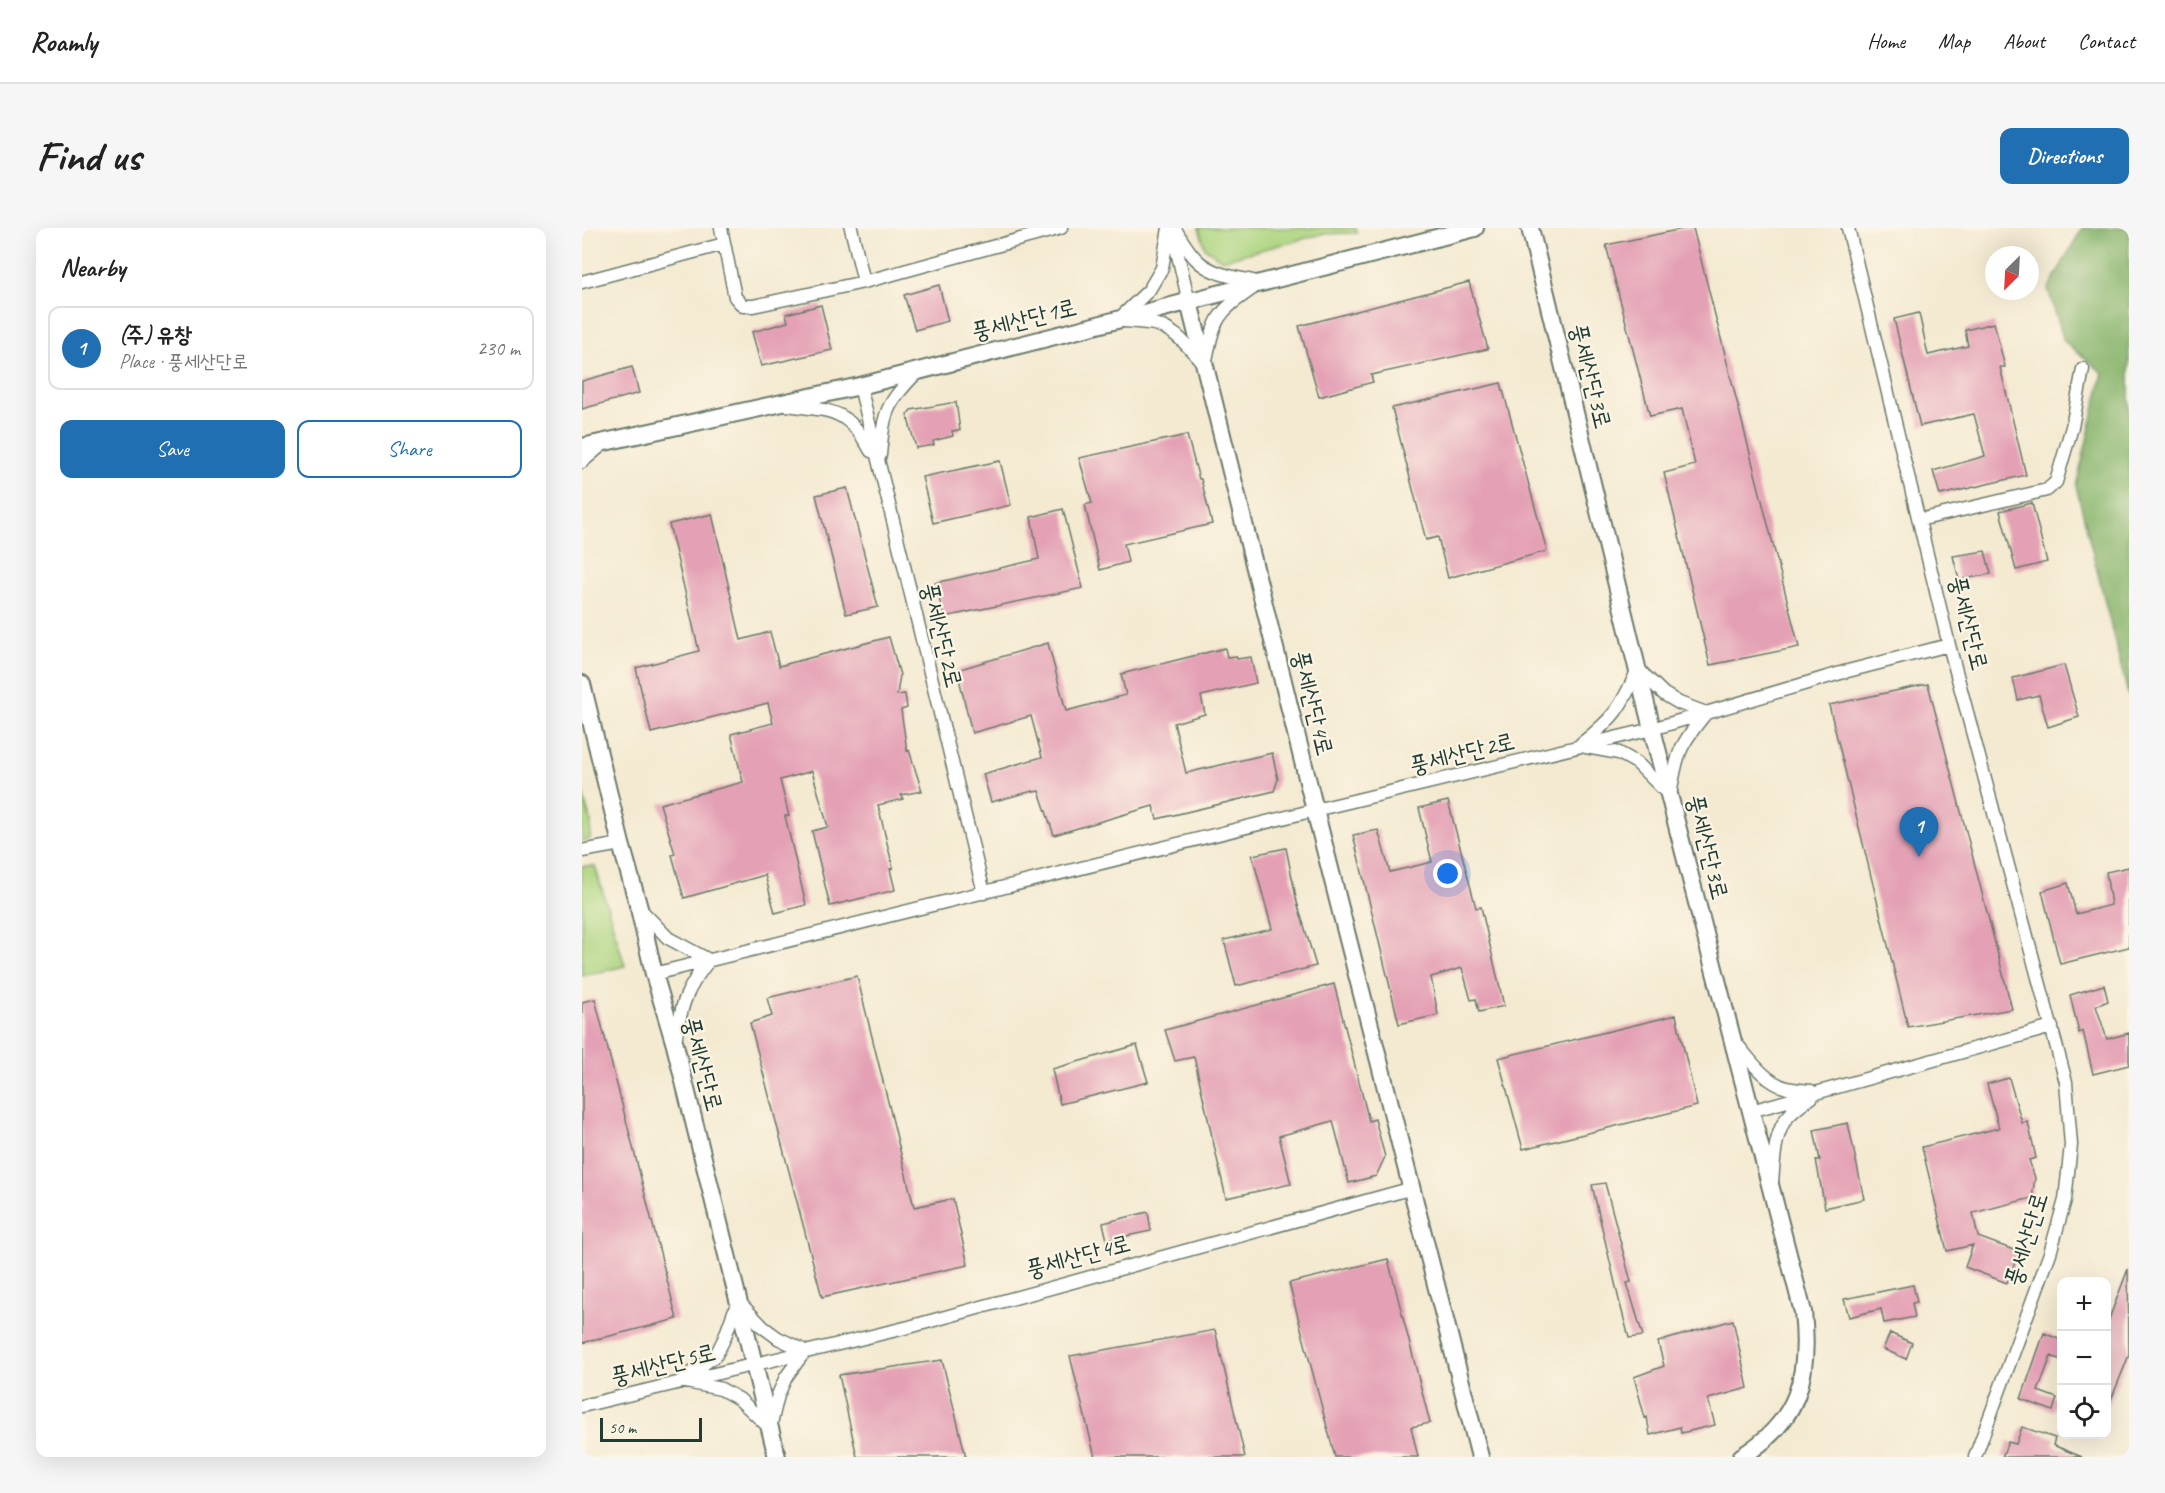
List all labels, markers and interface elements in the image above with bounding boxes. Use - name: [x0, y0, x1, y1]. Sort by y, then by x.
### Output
- text: Roamly: [30, 24, 97, 59]
- text: Home: [1867, 28, 1905, 54]
- text: Map: [1938, 28, 1970, 54]
- text: About: [2003, 28, 2045, 54]
- text: Contact: [2078, 28, 2135, 54]
- button: Directions: [2000, 128, 2129, 184]
- text: Find us: [36, 130, 141, 183]
- north arrow: [1985, 246, 2039, 300]
- text: Nearby: [60, 251, 125, 284]
- street label: 풍세산단1로: [968, 291, 1080, 347]
- street label: 풍세산단3로: [1563, 320, 1619, 432]
- text: (주) 유창: [119, 321, 192, 349]
- text: 1: [77, 336, 86, 361]
- text: 230 m: [477, 336, 520, 361]
- text: Place · 풍세산단로: [119, 349, 248, 374]
- button: Save: [60, 420, 285, 478]
- button: Share: [297, 420, 522, 478]
- street label: 풍세산단로: [1943, 573, 1995, 673]
- street label: 풍세산단2로: [914, 579, 970, 691]
- street label: 풍세산단4로: [1285, 647, 1341, 759]
- street label: 풍세산단2로: [1406, 725, 1518, 781]
- street label: 풍세산단3로: [1680, 791, 1736, 903]
- pin: 1: [1900, 808, 1938, 857]
- your location: [1433, 859, 1462, 888]
- street label: 풍세산단로: [676, 1013, 730, 1115]
- street label: 풍세산단로: [1998, 1188, 2054, 1290]
- street label: 풍세산단4로: [1022, 1228, 1134, 1284]
- map controls: [2057, 1277, 2111, 1439]
- button: +: [2057, 1277, 2111, 1331]
- button: −: [2057, 1331, 2111, 1385]
- street label: 풍세산단5로: [607, 1336, 719, 1392]
- button: locate: [2057, 1385, 2111, 1439]
- scale bar: [600, 1415, 702, 1442]
- text: 50 m: [609, 1418, 636, 1438]

